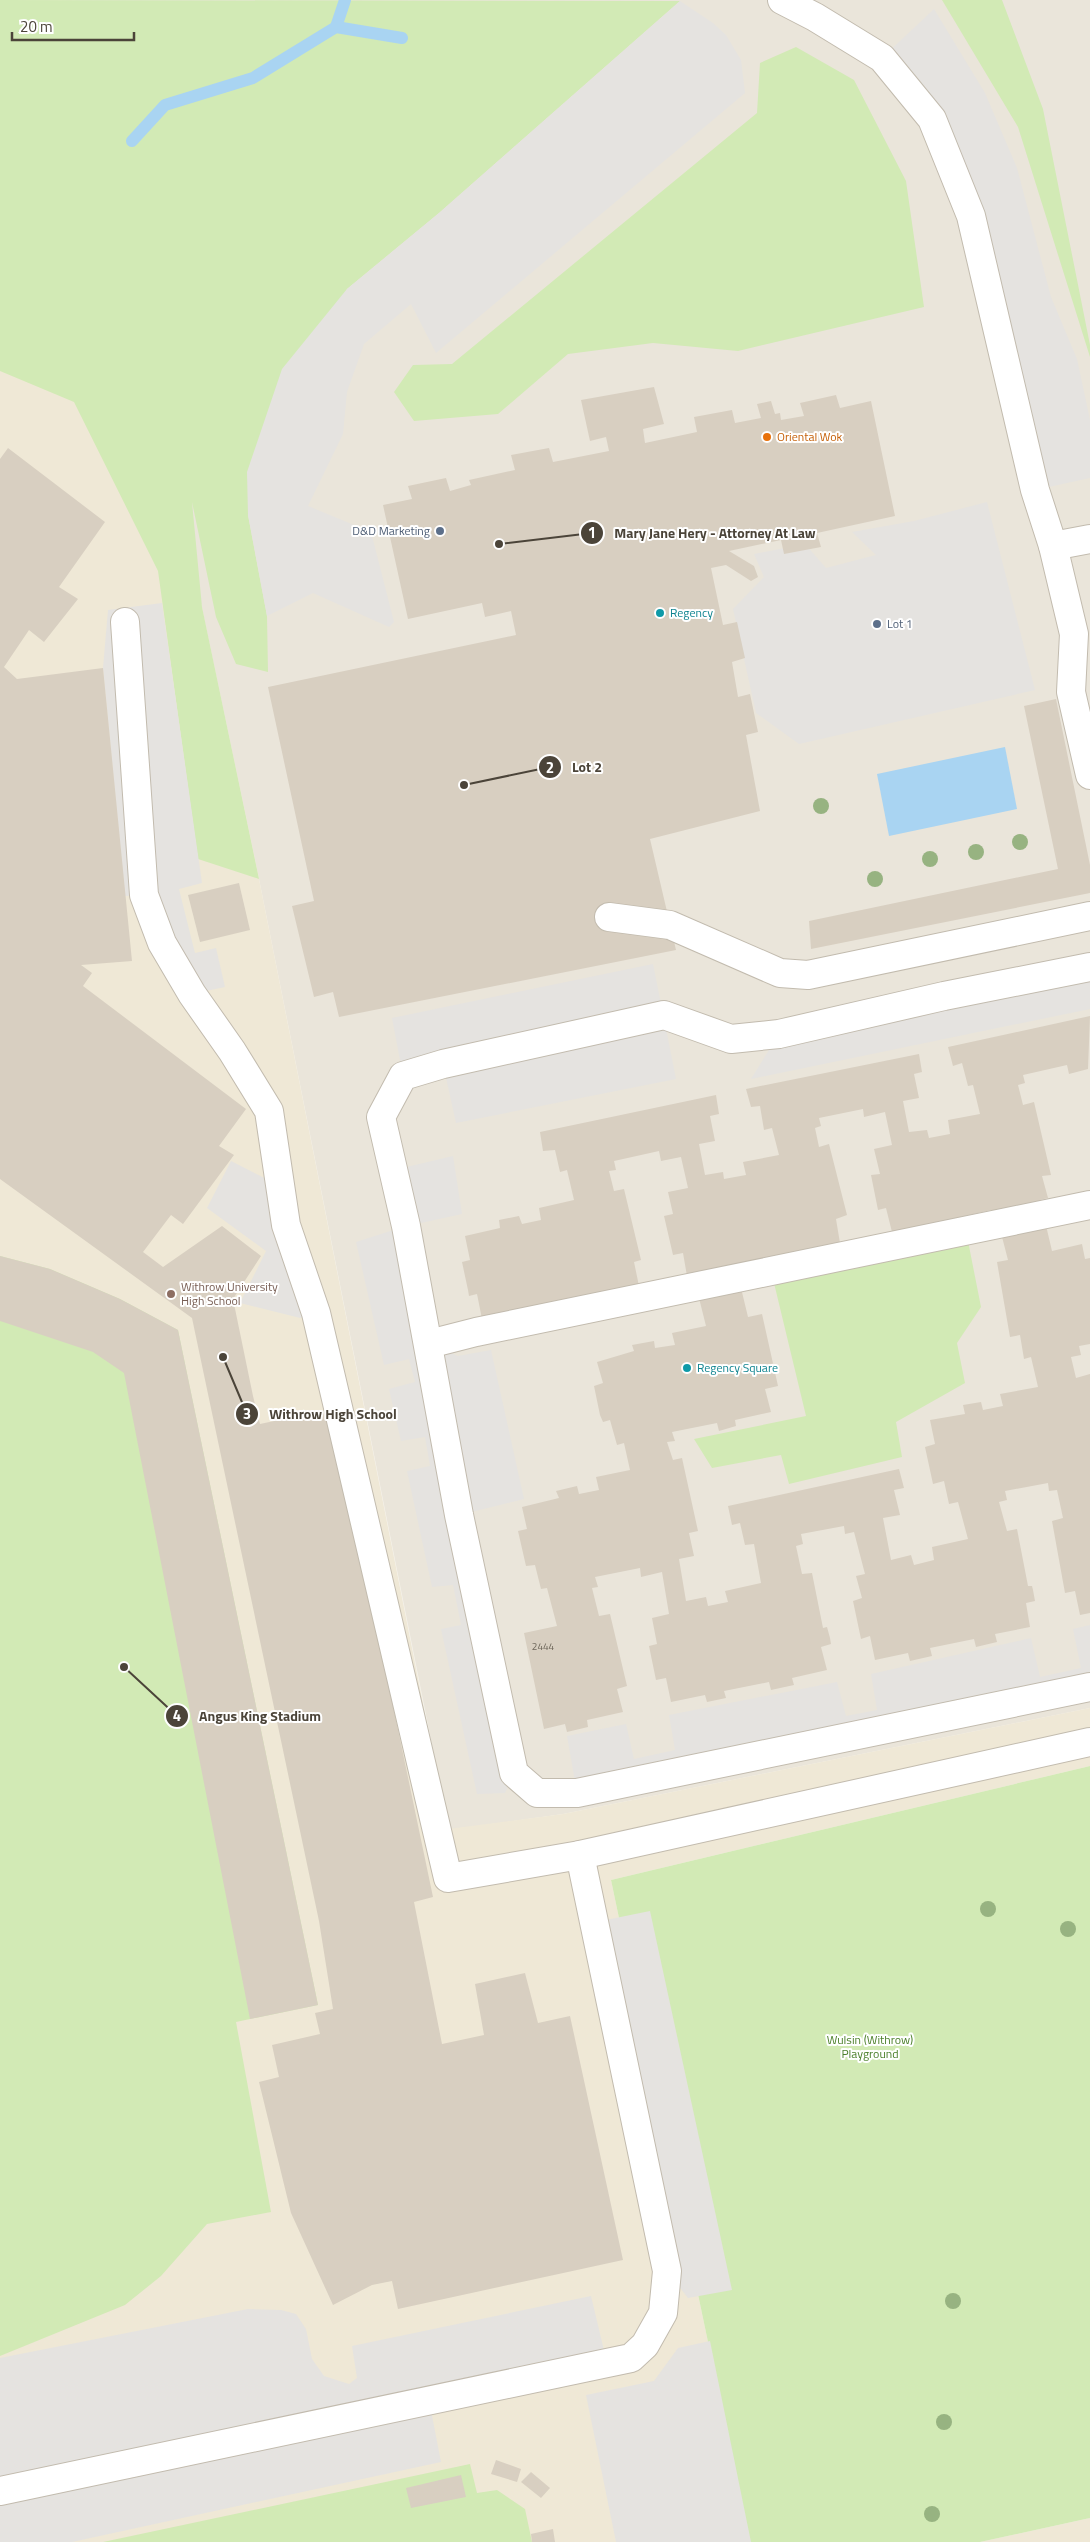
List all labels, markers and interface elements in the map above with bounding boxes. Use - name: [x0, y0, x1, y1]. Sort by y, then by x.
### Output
- scale bar: [12, 10, 135, 42]
- text: 20 m: [20, 15, 53, 38]
- place label: Oriental Wok: [777, 427, 843, 446]
- marker: Oriental Wok: [761, 431, 773, 443]
- callout: Mary Jane Hery - Attorney At Law: [579, 519, 826, 548]
- place label: D&D Marketing: [352, 521, 430, 540]
- text: 1: [588, 521, 596, 544]
- text: Mary Jane Hery - Attorney At Law: [614, 522, 816, 543]
- marker: D&D Marketing: [434, 525, 446, 537]
- place label: Regency: [670, 603, 713, 622]
- marker: Regency: [654, 607, 666, 619]
- place label: Lot 1: [887, 614, 913, 633]
- marker: Lot 1: [871, 618, 883, 630]
- callout: Lot 2: [537, 753, 612, 782]
- text: 2: [546, 756, 554, 779]
- text: Lot 2: [572, 756, 602, 777]
- place label: Withrow University High School: [181, 1277, 278, 1310]
- marker: Withrow University High School: [165, 1288, 177, 1300]
- place label: Regency Square: [697, 1358, 778, 1377]
- marker: Regency Square: [681, 1362, 693, 1374]
- callout: Withrow High School: [234, 1400, 407, 1429]
- text: 3: [243, 1402, 251, 1425]
- text: Withrow High School: [269, 1403, 397, 1424]
- house number: 2444: [532, 1639, 555, 1654]
- callout: Angus King Stadium: [164, 1702, 331, 1731]
- text: 4: [173, 1704, 181, 1727]
- text: Angus King Stadium: [199, 1705, 321, 1726]
- park label: Wulsin (Withrow) Playground: [827, 2030, 913, 2063]

